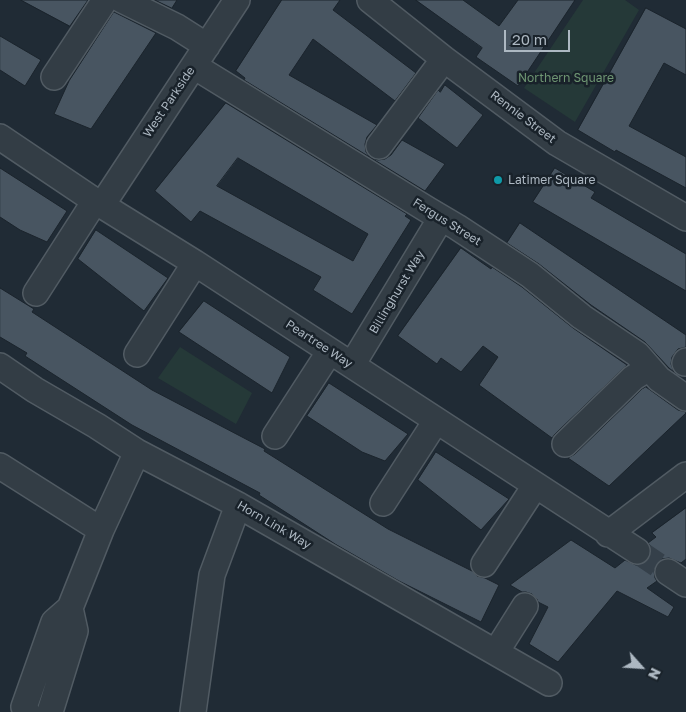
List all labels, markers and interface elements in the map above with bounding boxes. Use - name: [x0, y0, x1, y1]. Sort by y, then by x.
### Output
- scale bar: [506, 20, 572, 52]
- text: 20 m: [512, 30, 547, 48]
- street label: West Parkside: [140, 64, 198, 140]
- park label: Northern Square: [518, 71, 614, 85]
- street label: Rennie Street: [487, 88, 559, 146]
- place label: Latimer Square: [508, 173, 596, 187]
- marker: Latimer Square: [492, 174, 504, 186]
- street label: Fergus Street: [410, 195, 484, 249]
- street label: Billinghurst Way: [366, 248, 428, 336]
- street label: Peartree Way: [283, 317, 355, 371]
- street label: Horn Link Way: [235, 498, 313, 552]
- north arrow: [616, 642, 666, 692]
- text: N: [645, 665, 665, 682]

